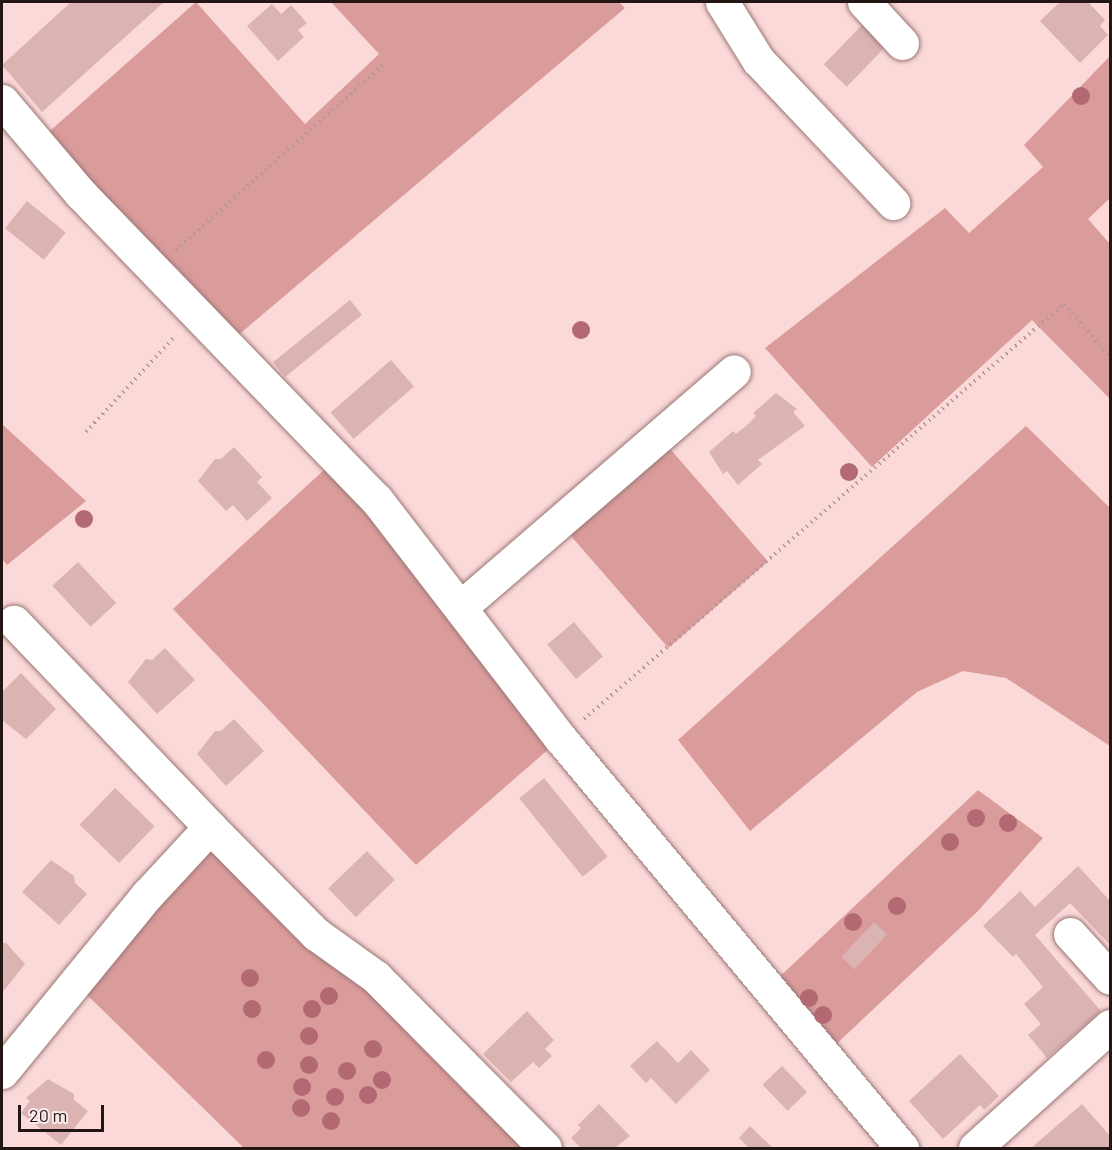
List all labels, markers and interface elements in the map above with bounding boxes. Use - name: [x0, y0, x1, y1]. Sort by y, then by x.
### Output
- scale bar: [21, 1093, 106, 1131]
- text: 20 m: [29, 1104, 67, 1126]

